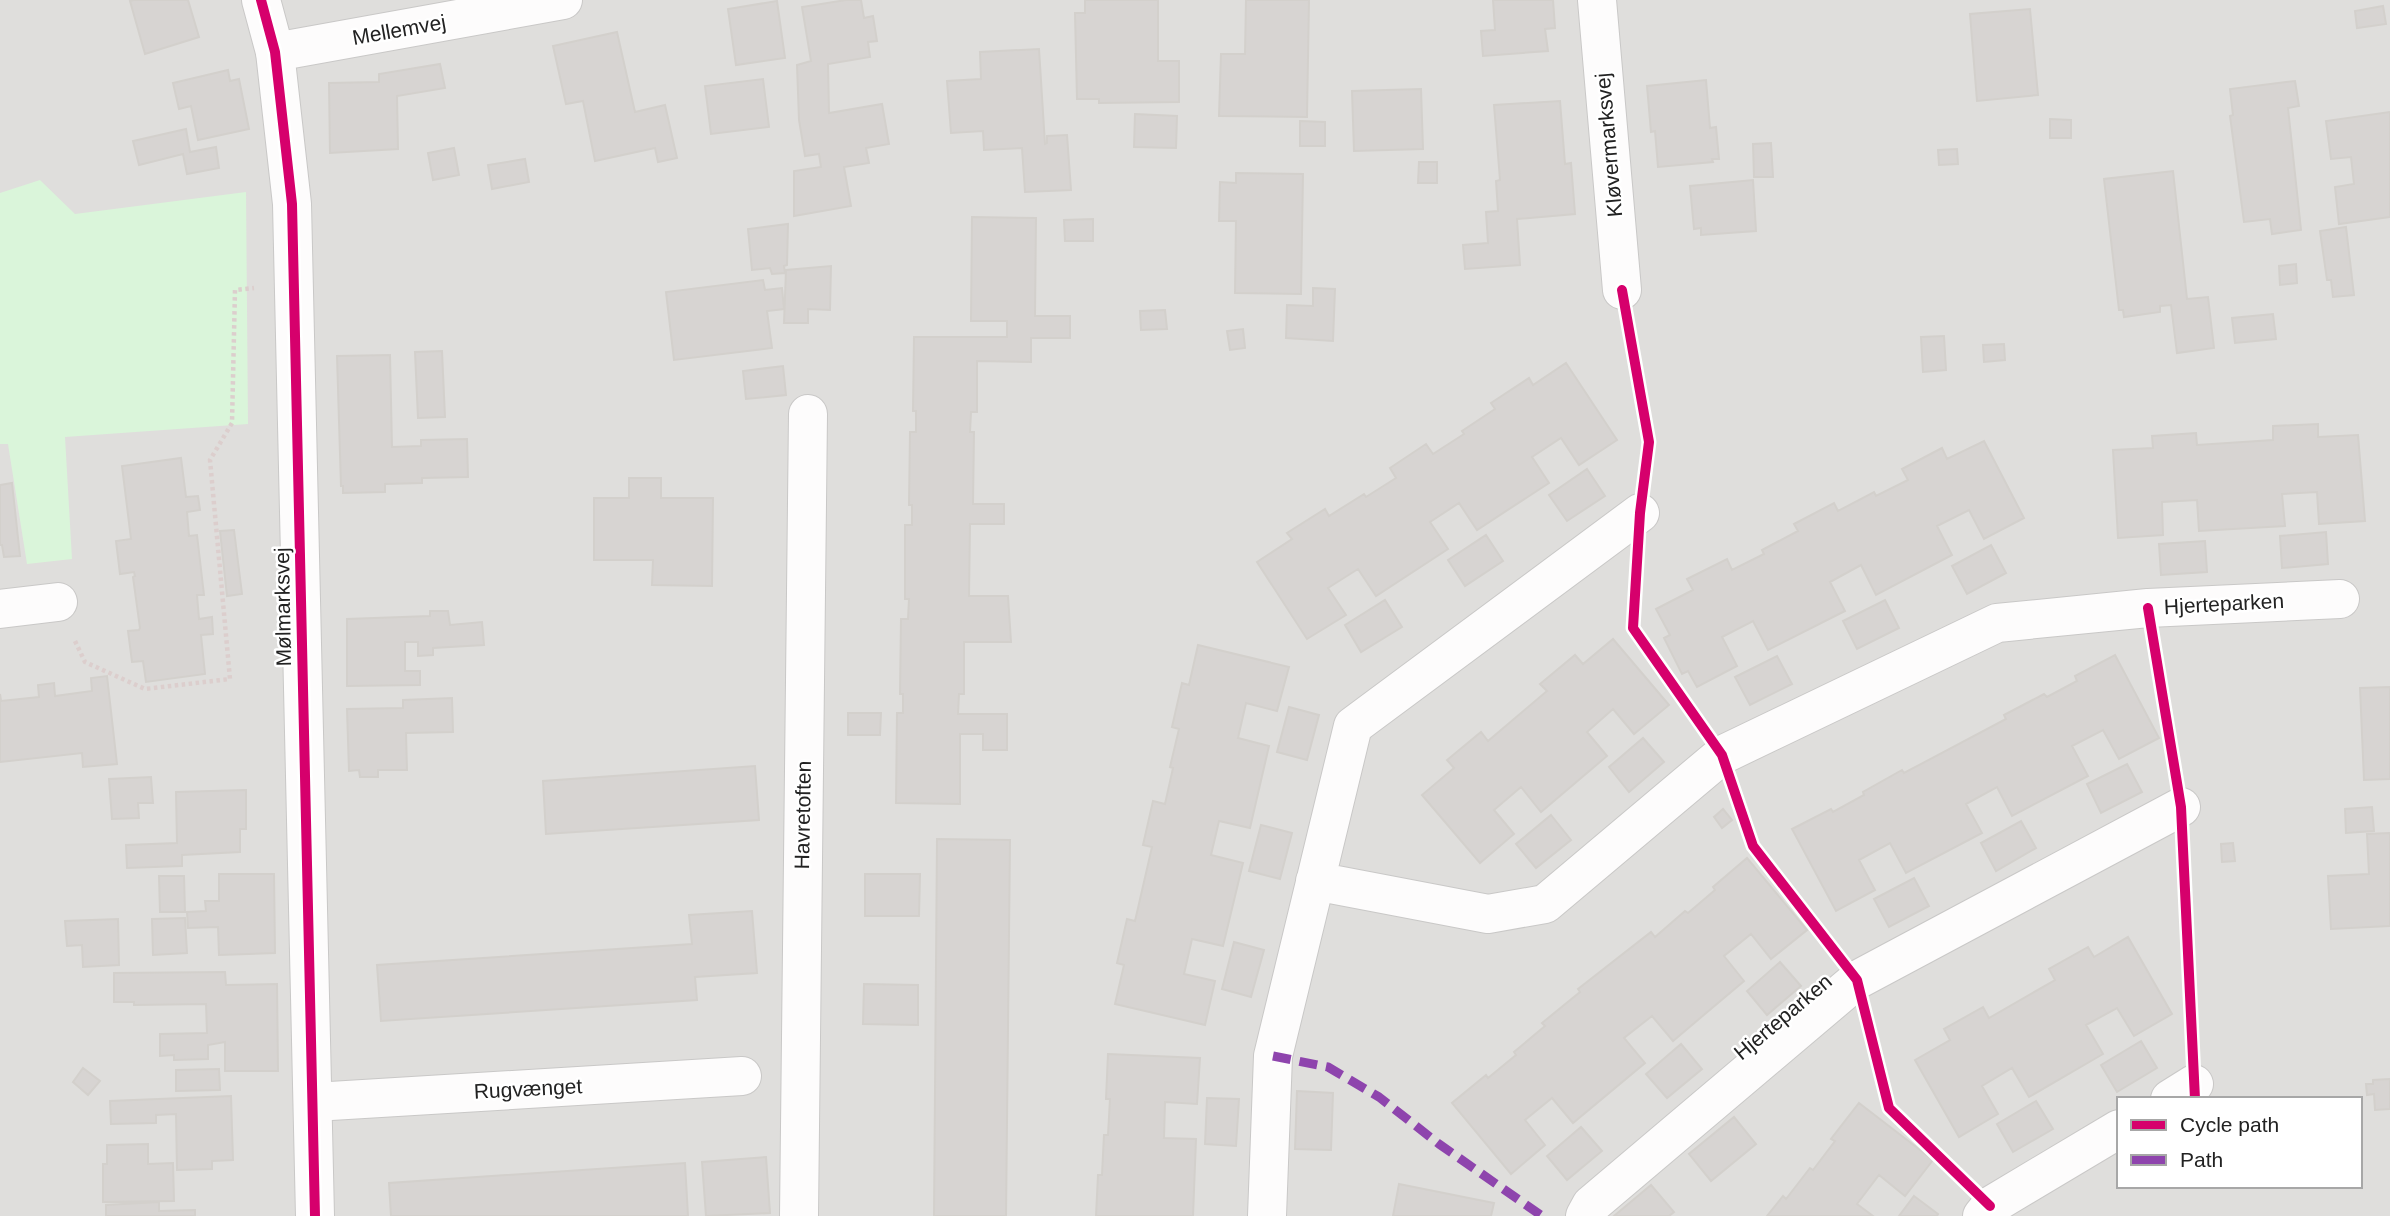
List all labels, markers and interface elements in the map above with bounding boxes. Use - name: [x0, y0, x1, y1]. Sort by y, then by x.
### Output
- street label: Mellemvej: [350, 10, 447, 49]
- street label: Kløvermarksvej: [1591, 72, 1626, 218]
- street label: Mølmarksvej: [270, 547, 295, 667]
- street label: Hjerteparken: [2163, 589, 2285, 618]
- street label: Havretoften: [790, 761, 815, 869]
- street label: Hjerteparken: [1729, 969, 1836, 1064]
- street label: Rugvænget: [473, 1074, 583, 1103]
- legend: [2117, 1097, 2362, 1188]
- text: Cycle path: [2180, 1113, 2279, 1136]
- text: Path: [2180, 1148, 2223, 1171]

